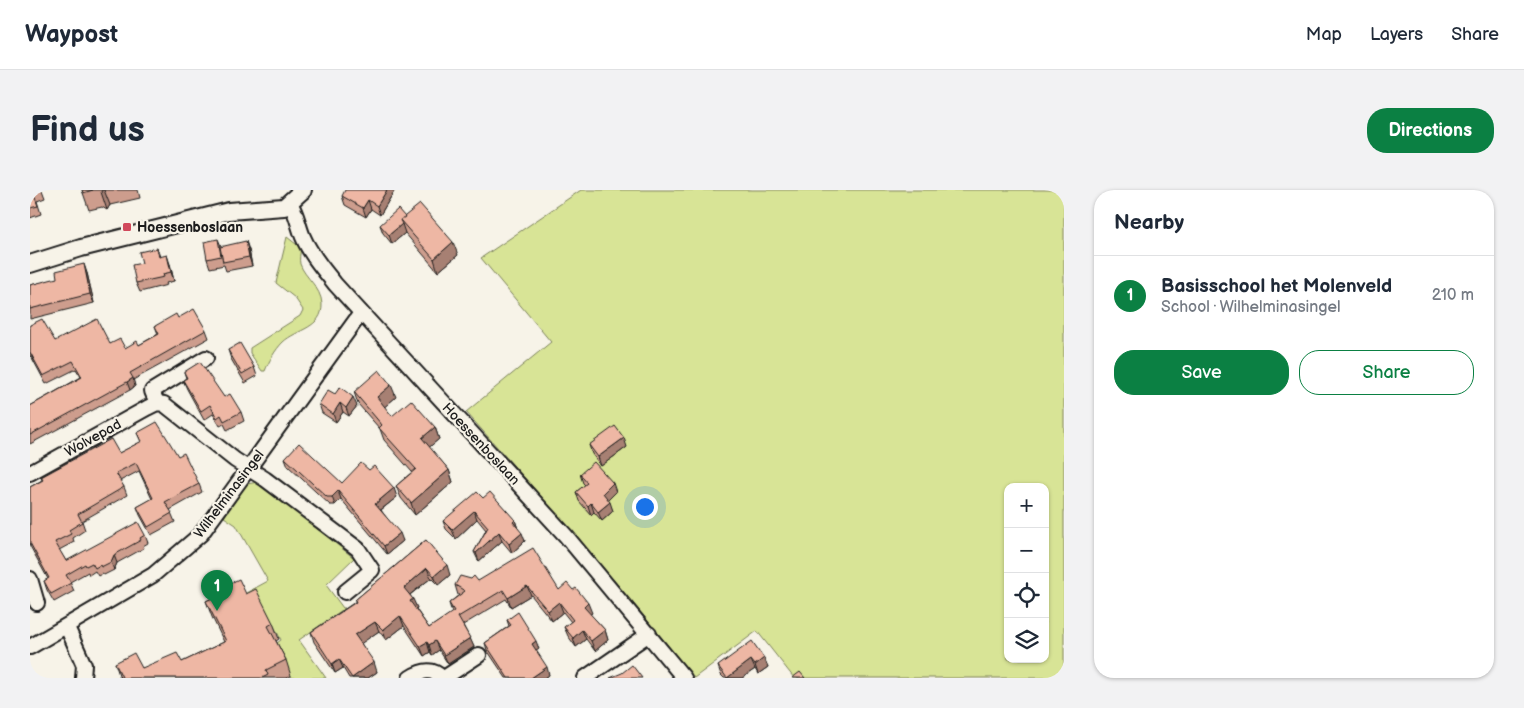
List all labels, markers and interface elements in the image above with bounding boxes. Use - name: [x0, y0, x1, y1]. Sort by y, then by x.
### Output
- text: Waypost: [25, 20, 118, 49]
- text: Map: [1306, 24, 1342, 45]
- text: Layers: [1370, 24, 1423, 45]
- text: Share: [1451, 24, 1499, 45]
- button: Directions: [1367, 108, 1494, 153]
- text: Find us: [30, 109, 145, 152]
- text: Nearby: [1114, 210, 1184, 235]
- place label: Hoessenboslaan: [137, 219, 243, 236]
- marker: Hoessenboslaan: [121, 221, 133, 233]
- text: Basisschool het Molenveld: [1161, 275, 1392, 298]
- text: 1: [1127, 286, 1133, 305]
- text: 210 m: [1432, 286, 1474, 305]
- text: School · Wilhelminasingel: [1161, 298, 1341, 317]
- button: Save: [1114, 350, 1289, 395]
- button: Share: [1299, 350, 1474, 395]
- street label: Hoessenboslaan: [439, 399, 523, 489]
- street label: Wolvepad: [62, 416, 124, 460]
- street label: Wilhelminasingel: [190, 447, 268, 541]
- map controls: [1004, 483, 1049, 663]
- button: +: [1004, 483, 1049, 528]
- your location: [632, 494, 658, 520]
- button: −: [1004, 528, 1049, 573]
- pin: 1: [201, 570, 233, 611]
- button: locate: [1004, 573, 1049, 618]
- button: layers: [1004, 618, 1049, 663]

